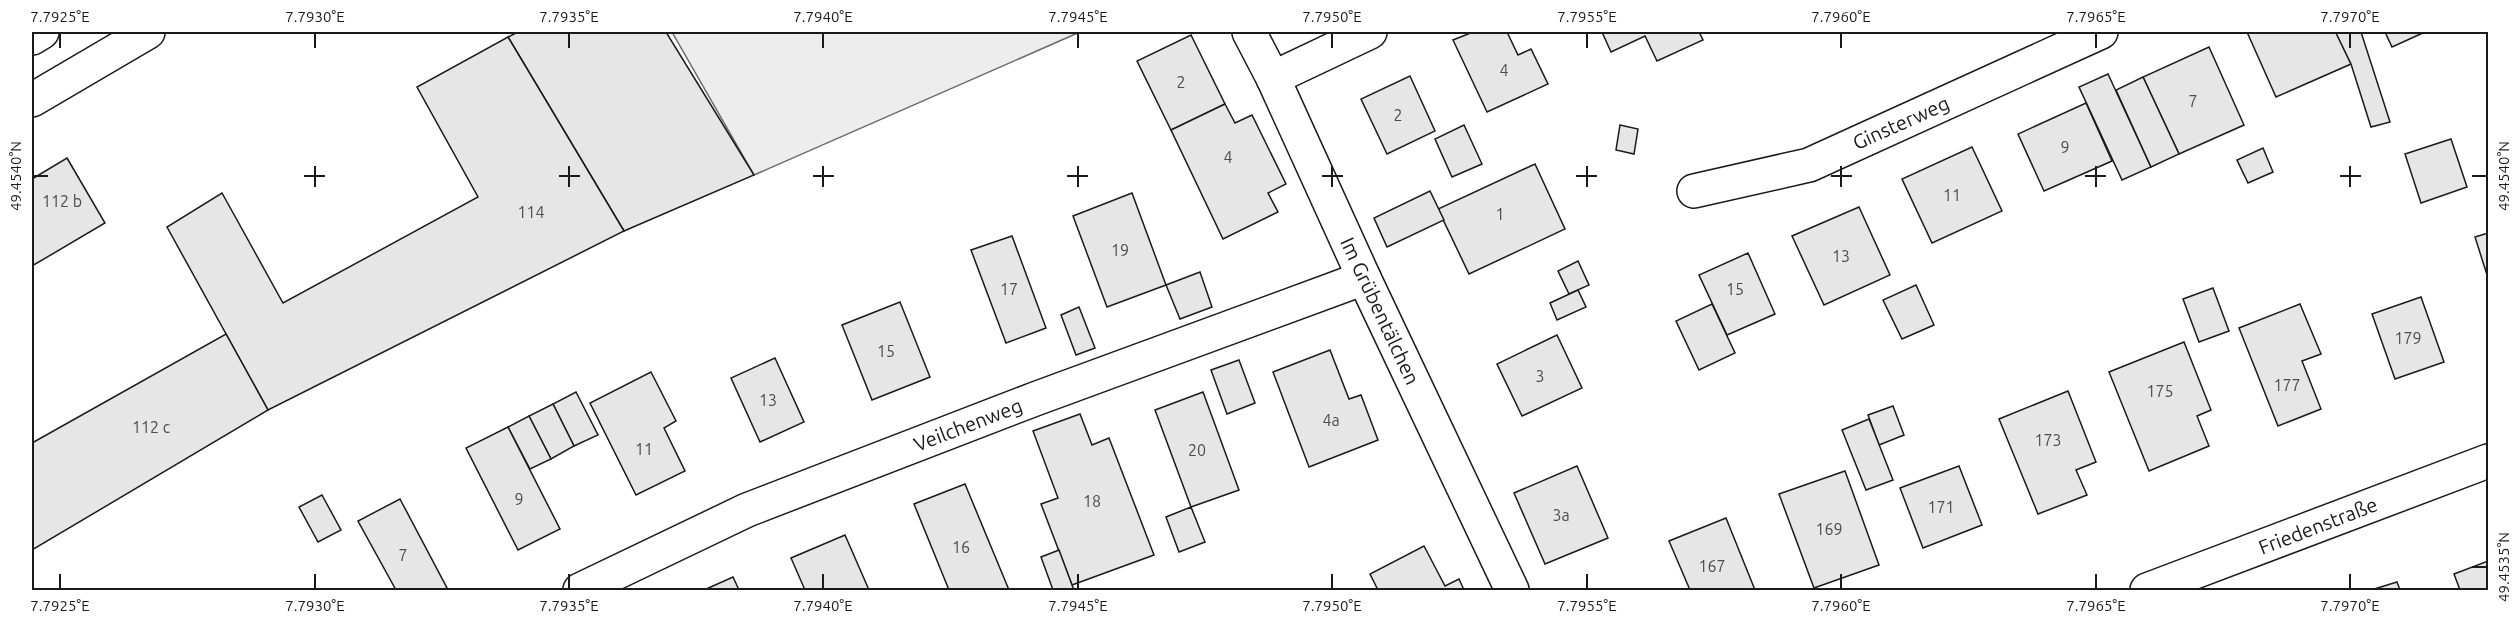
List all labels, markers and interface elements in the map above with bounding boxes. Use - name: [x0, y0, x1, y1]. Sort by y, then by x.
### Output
- text: 7.7925°E: [30, 8, 90, 25]
- text: 7.7930°E: [285, 8, 345, 25]
- text: 7.7935°E: [539, 8, 599, 25]
- text: 7.7940°E: [793, 8, 853, 25]
- text: 7.7945°E: [1048, 8, 1108, 25]
- text: 7.7950°E: [1302, 8, 1362, 25]
- text: 7.7955°E: [1557, 8, 1617, 25]
- text: 7.7960°E: [1811, 8, 1871, 25]
- text: 7.7965°E: [2066, 8, 2126, 25]
- text: 7.7970°E: [2320, 8, 2380, 25]
- house number: 4: [1499, 61, 1509, 79]
- house number: 2: [1176, 73, 1186, 91]
- street label: Ginsterweg: [1849, 91, 1953, 154]
- house number: 7: [2188, 92, 2198, 110]
- house number: 2: [1393, 106, 1403, 124]
- house number: 9: [2060, 138, 2070, 156]
- text: 49.4540°N: [7, 141, 24, 211]
- text: 49.4540°N: [2495, 141, 2512, 211]
- house number: 4: [1223, 148, 1233, 166]
- house number: 11: [1943, 186, 1961, 204]
- house number: 112 b: [42, 192, 82, 210]
- house number: 114: [517, 203, 545, 221]
- house number: 1: [1495, 205, 1505, 223]
- street label: Im Grübentälchen: [1336, 233, 1425, 388]
- house number: 19: [1111, 241, 1129, 259]
- house number: 13: [1832, 247, 1850, 265]
- house number: 17: [1000, 280, 1018, 298]
- house number: 15: [1726, 280, 1744, 298]
- house number: 179: [2394, 329, 2422, 347]
- house number: 15: [877, 342, 895, 360]
- house number: 3: [1535, 367, 1545, 385]
- house number: 177: [2273, 376, 2301, 394]
- house number: 175: [2146, 382, 2174, 400]
- house number: 13: [759, 391, 777, 409]
- street label: Veilchenweg: [910, 393, 1025, 456]
- house number: 4a: [1322, 411, 1340, 429]
- house number: 112 c: [132, 418, 171, 436]
- house number: 173: [2034, 431, 2062, 449]
- house number: 11: [635, 440, 653, 458]
- house number: 20: [1188, 441, 1206, 459]
- house number: 9: [514, 490, 524, 508]
- house number: 18: [1083, 492, 1101, 510]
- street label: Friedenstraße: [2255, 492, 2380, 559]
- house number: 171: [1927, 498, 1955, 516]
- house number: 3a: [1552, 506, 1570, 524]
- house number: 169: [1815, 520, 1843, 538]
- text: 49.4535°N: [2495, 532, 2512, 602]
- house number: 16: [952, 538, 970, 556]
- house number: 7: [398, 546, 408, 564]
- house number: 167: [1698, 557, 1726, 575]
- text: 7.7925°E: [30, 597, 90, 614]
- text: 7.7930°E: [285, 597, 345, 614]
- text: 7.7935°E: [539, 597, 599, 614]
- text: 7.7940°E: [793, 597, 853, 614]
- text: 7.7945°E: [1048, 597, 1108, 614]
- text: 7.7950°E: [1302, 597, 1362, 614]
- text: 7.7955°E: [1557, 597, 1617, 614]
- text: 7.7960°E: [1811, 597, 1871, 614]
- text: 7.7965°E: [2066, 597, 2126, 614]
- text: 7.7970°E: [2320, 597, 2380, 614]

